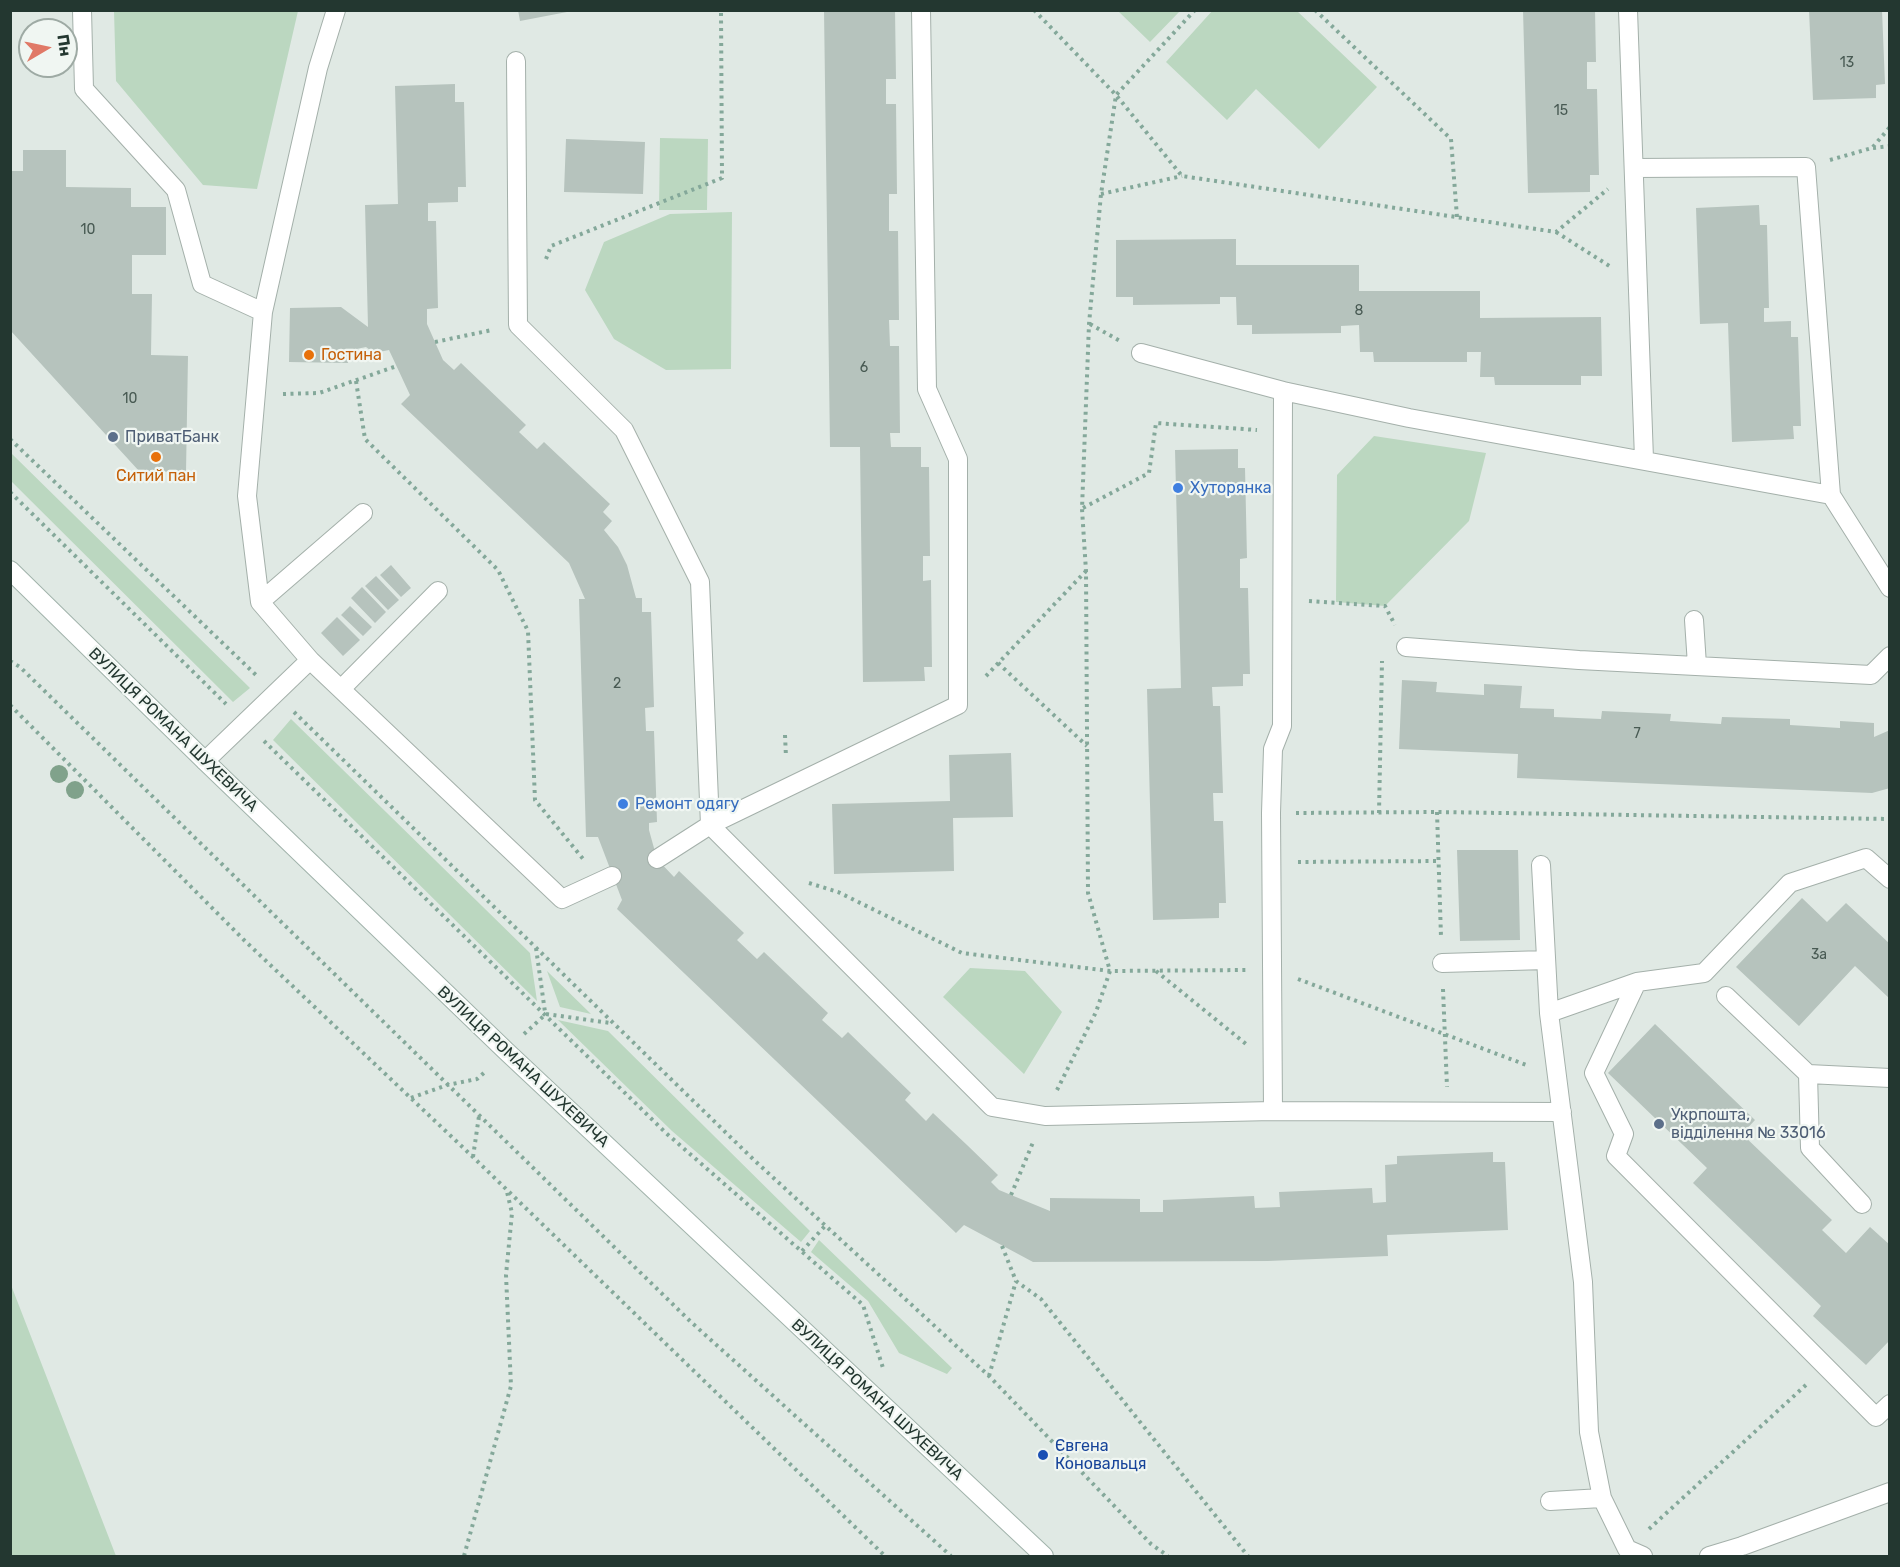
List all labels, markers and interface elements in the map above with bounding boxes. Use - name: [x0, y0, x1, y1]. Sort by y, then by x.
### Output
- north arrow: [18, 18, 78, 78]
- text: Пн: [53, 33, 75, 58]
- house number: 13: [1840, 55, 1854, 71]
- house number: 15: [1554, 103, 1568, 119]
- house number: 10: [81, 222, 95, 238]
- house number: 8: [1355, 303, 1363, 319]
- place label: Гостина: [321, 345, 382, 365]
- marker: Гостина: [302, 348, 316, 362]
- house number: 6: [860, 360, 868, 376]
- house number: 10: [123, 391, 137, 407]
- place label: ПриватБанк: [125, 427, 219, 447]
- marker: ПриватБанк: [106, 430, 120, 444]
- marker: Ситий пан: [149, 450, 163, 464]
- place label: Ситий пан: [116, 466, 196, 486]
- place label: Хуторянка: [1190, 478, 1272, 498]
- marker: Хуторянка: [1171, 481, 1185, 495]
- street label: ВУЛИЦЯ РОМАНА ШУХЕВИЧА: [84, 644, 262, 816]
- house number: 2: [613, 676, 621, 692]
- house number: 7: [1633, 726, 1641, 742]
- place label: Ремонт одягу: [635, 794, 739, 814]
- marker: Ремонт одягу: [616, 797, 630, 811]
- house number: 3а: [1811, 947, 1827, 963]
- street label: ВУЛИЦЯ РОМАНА ШУХЕВИЧА: [433, 982, 613, 1152]
- place label: Укрпошта, відділення № 33016: [1671, 1105, 1826, 1143]
- marker: Укрпошта, відділення № 33016: [1652, 1117, 1666, 1131]
- street label: ВУЛИЦЯ РОМАНА ШУХЕВИЧА: [787, 1315, 967, 1485]
- place label: Євгена Коновальця: [1055, 1436, 1147, 1474]
- marker: Євгена Коновальця: [1036, 1448, 1050, 1462]

